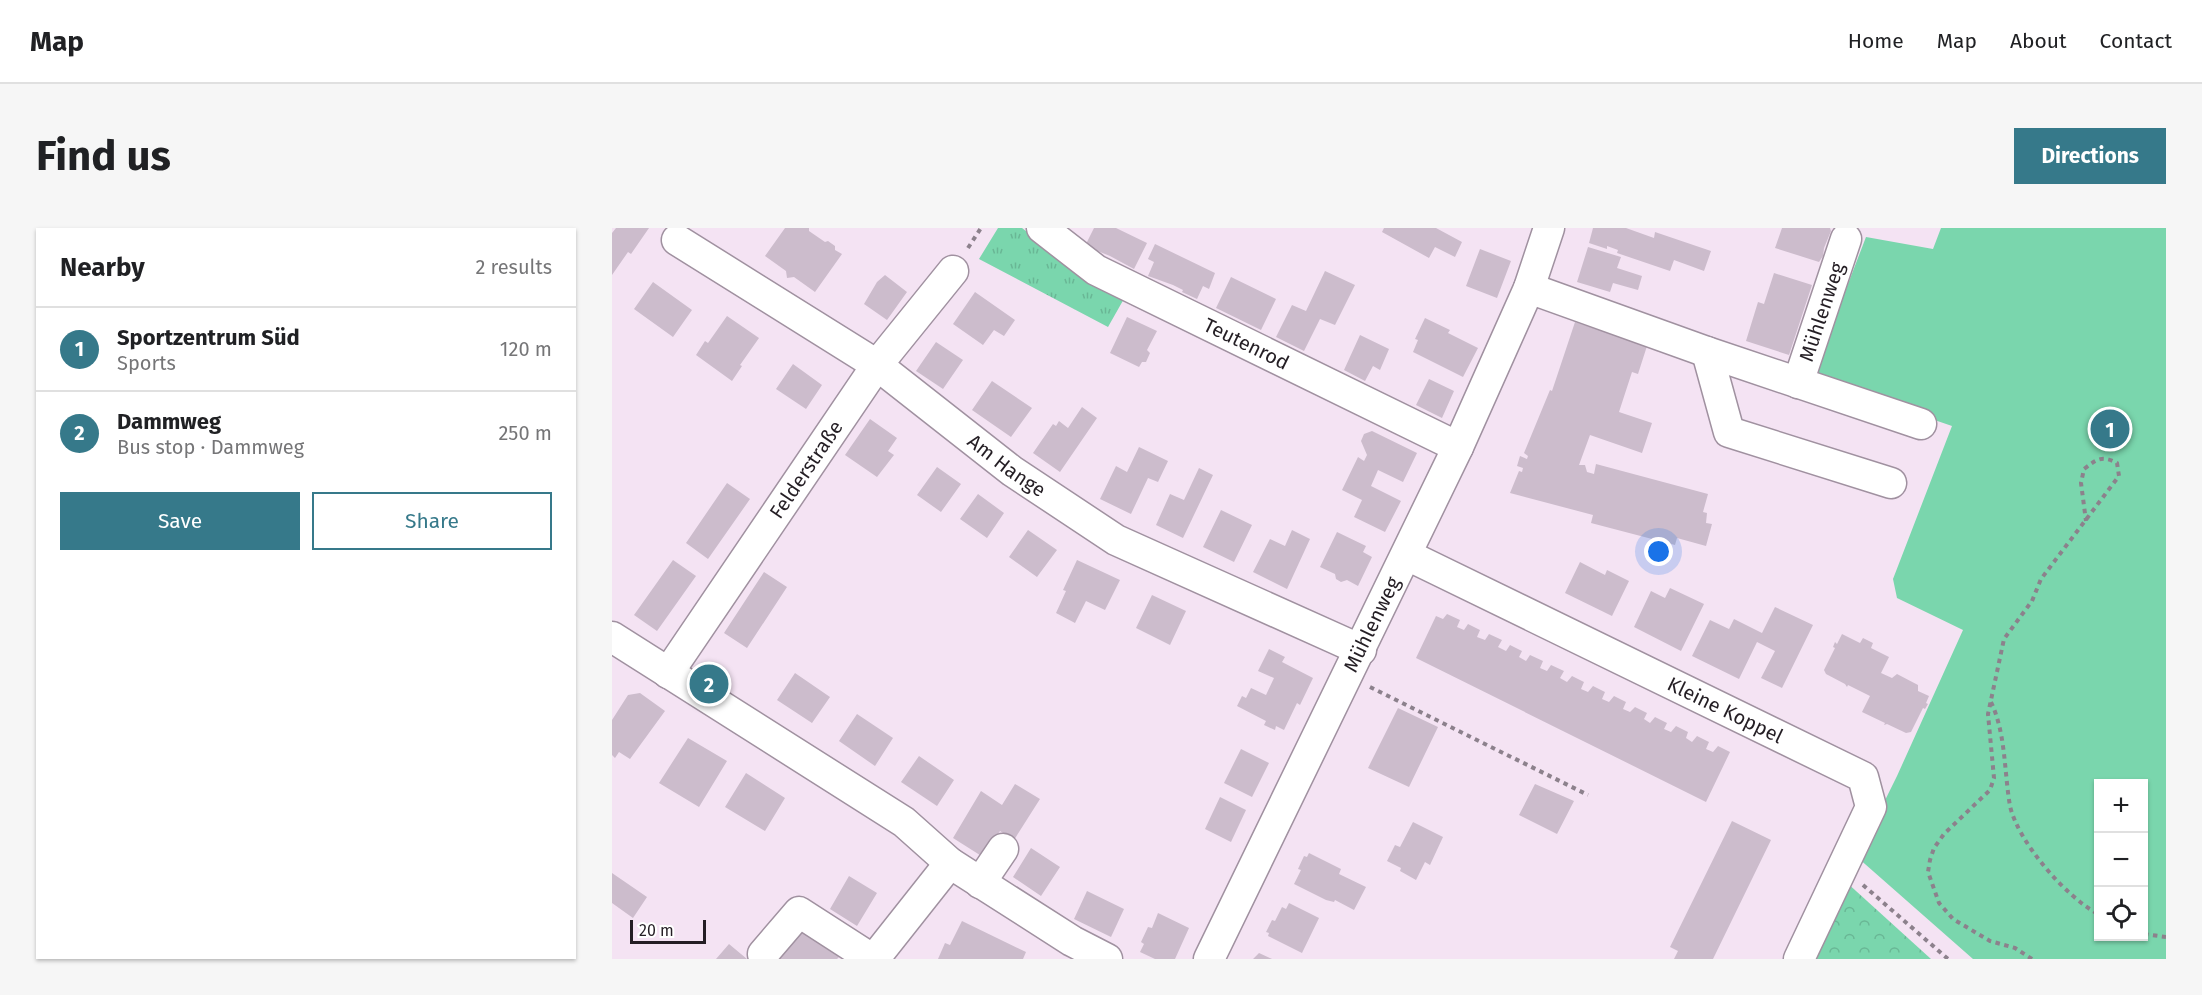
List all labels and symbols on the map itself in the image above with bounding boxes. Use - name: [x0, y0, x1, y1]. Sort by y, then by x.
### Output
- street label: Mühlenweg: [1794, 259, 1850, 365]
- street label: Teutenrod: [1200, 313, 1293, 375]
- pin: 1: [2090, 406, 2130, 452]
- street label: Felderstraße: [764, 416, 848, 523]
- street label: Am Hange: [963, 429, 1050, 502]
- your location: [1644, 537, 1673, 566]
- street label: Mühlenweg: [1338, 572, 1405, 676]
- pin: 2: [690, 662, 728, 706]
- street label: Kleine Koppel: [1663, 672, 1787, 748]
- scale bar: [630, 917, 706, 944]

